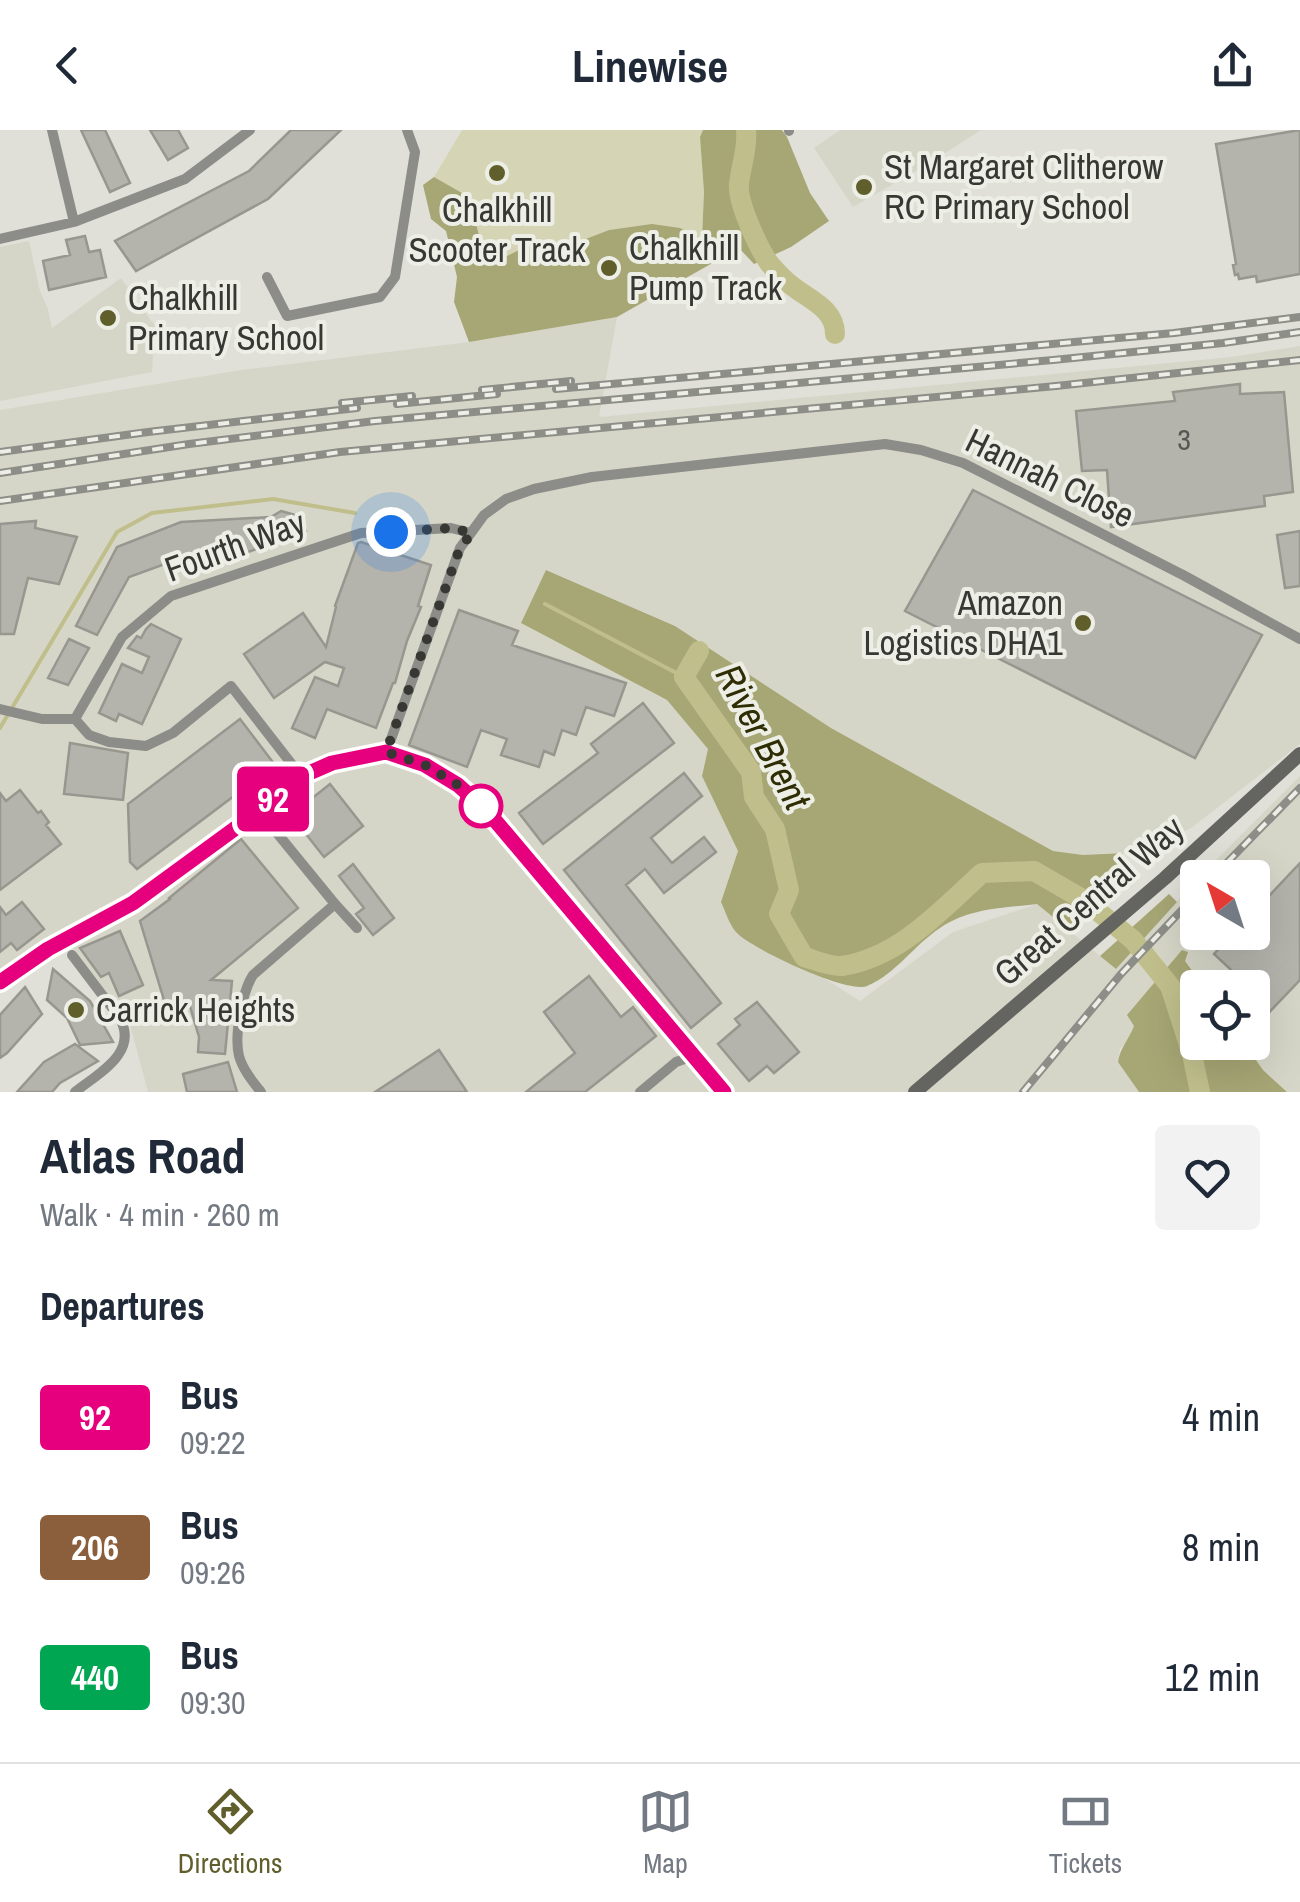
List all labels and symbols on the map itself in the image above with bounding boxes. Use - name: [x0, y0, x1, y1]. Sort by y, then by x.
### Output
- place label: St Margaret Clitherow RC Primary School: [884, 143, 1163, 230]
- marker: Chalkhill Scooter Track: [486, 162, 508, 184]
- marker: St Margaret Clitherow RC Primary School: [853, 176, 875, 198]
- place label: Chalkhill Scooter Track: [408, 186, 586, 273]
- place label: Chalkhill Pump Track: [629, 224, 783, 311]
- marker: Chalkhill Pump Track: [598, 257, 620, 279]
- place label: Chalkhill Primary School: [128, 274, 324, 361]
- marker: Chalkhill Primary School: [97, 307, 119, 329]
- street label: Hannah Close: [958, 417, 1142, 539]
- house number: 3: [1177, 419, 1191, 459]
- street label: Fourth Way: [158, 498, 312, 593]
- your location: [366, 507, 416, 557]
- place label: Amazon Logistics DHA1: [864, 579, 1063, 666]
- marker: Amazon Logistics DHA1: [1072, 612, 1094, 634]
- water label: River Brent: [704, 655, 824, 819]
- line badge: 92: [228, 766, 318, 832]
- unlabelled marker: [460, 785, 502, 827]
- street label: Great Central Way: [984, 805, 1194, 996]
- north arrow: [1180, 860, 1270, 950]
- place label: Carrick Heights: [96, 986, 295, 1033]
- marker: Carrick Heights: [65, 999, 87, 1021]

